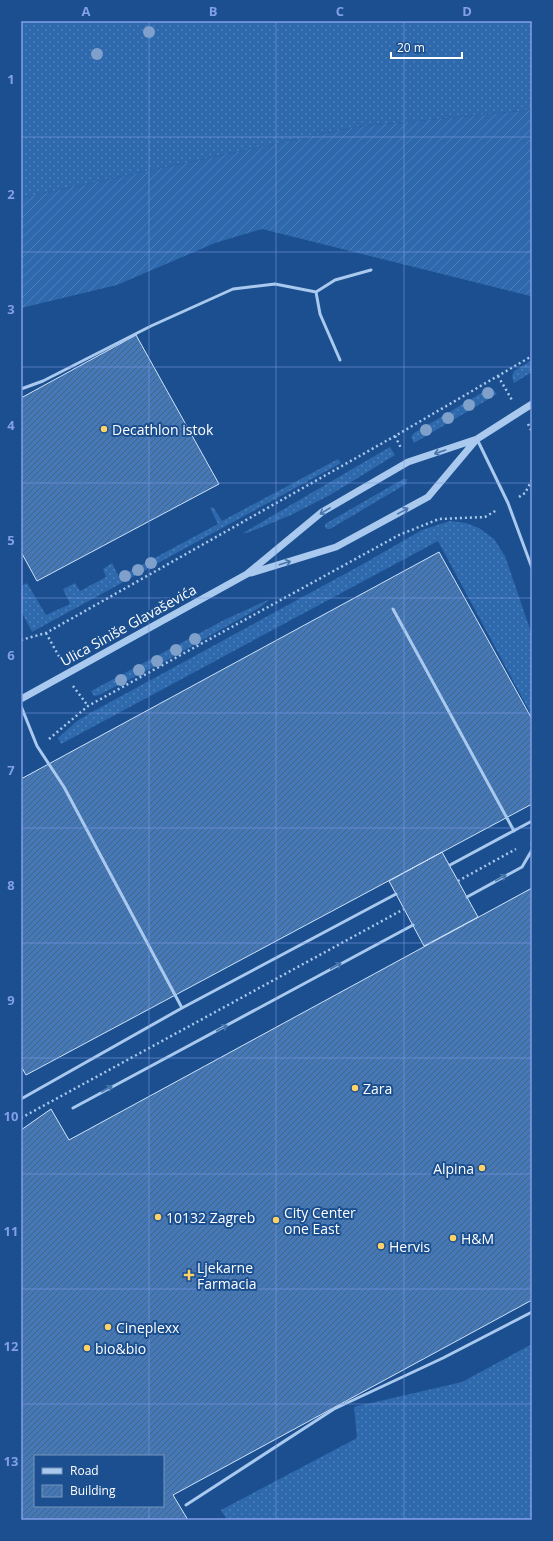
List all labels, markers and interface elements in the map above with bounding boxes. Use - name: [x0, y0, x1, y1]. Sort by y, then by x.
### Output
- text: A: [82, 2, 91, 20]
- text: B: [209, 2, 218, 20]
- text: C: [336, 2, 344, 20]
- text: D: [462, 2, 472, 20]
- scale bar: [391, 34, 462, 60]
- text: 20 m: [397, 39, 425, 56]
- text: 1: [7, 70, 15, 88]
- text: 2: [7, 185, 15, 203]
- text: 3: [7, 300, 15, 318]
- text: 4: [7, 416, 15, 434]
- place label: Decathlon istok: [112, 420, 214, 439]
- marker: Decathlon istok: [99, 424, 109, 434]
- one-way arrow: [434, 448, 446, 456]
- one-way arrow: [397, 506, 409, 514]
- one-way arrow: [319, 507, 331, 515]
- text: 5: [7, 531, 15, 549]
- one-way arrow: [278, 559, 291, 566]
- street label: Ulica Siniše Glavaševića: [57, 580, 199, 670]
- text: 6: [7, 646, 15, 664]
- text: 7: [7, 761, 15, 779]
- one-way arrow: [495, 874, 507, 881]
- text: 8: [7, 876, 15, 894]
- one-way arrow: [330, 962, 342, 970]
- text: 9: [7, 991, 15, 1009]
- one-way arrow: [215, 1024, 227, 1031]
- place label: Zara: [363, 1079, 392, 1098]
- marker: Zara: [350, 1083, 360, 1093]
- one-way arrow: [101, 1085, 113, 1093]
- text: 10: [4, 1107, 18, 1125]
- place label: Alpina: [433, 1159, 474, 1178]
- marker: Alpina: [477, 1163, 487, 1173]
- place label: City Center one East: [284, 1203, 356, 1238]
- place label: 10132 Zagreb: [166, 1208, 255, 1227]
- marker: 10132 Zagreb: [153, 1212, 163, 1222]
- marker: City Center one East: [271, 1215, 281, 1225]
- text: 11: [4, 1222, 18, 1240]
- place label: H&M: [461, 1229, 494, 1248]
- marker: H&M: [448, 1233, 458, 1243]
- place label: Hervis: [389, 1237, 430, 1256]
- marker: Hervis: [376, 1241, 386, 1251]
- place label: Ljekarne Farmacia: [197, 1258, 257, 1293]
- marker: Ljekarne Farmacia: [184, 1270, 194, 1280]
- place label: Cineplexx: [116, 1318, 180, 1337]
- marker: Cineplexx: [103, 1322, 113, 1332]
- text: 12: [4, 1337, 19, 1355]
- place label: bio&bio: [95, 1339, 146, 1358]
- marker: bio&bio: [82, 1343, 92, 1353]
- text: 13: [4, 1452, 18, 1470]
- legend: [34, 1455, 164, 1507]
- text: Road: [70, 1462, 99, 1479]
- text: Building: [70, 1482, 116, 1499]

